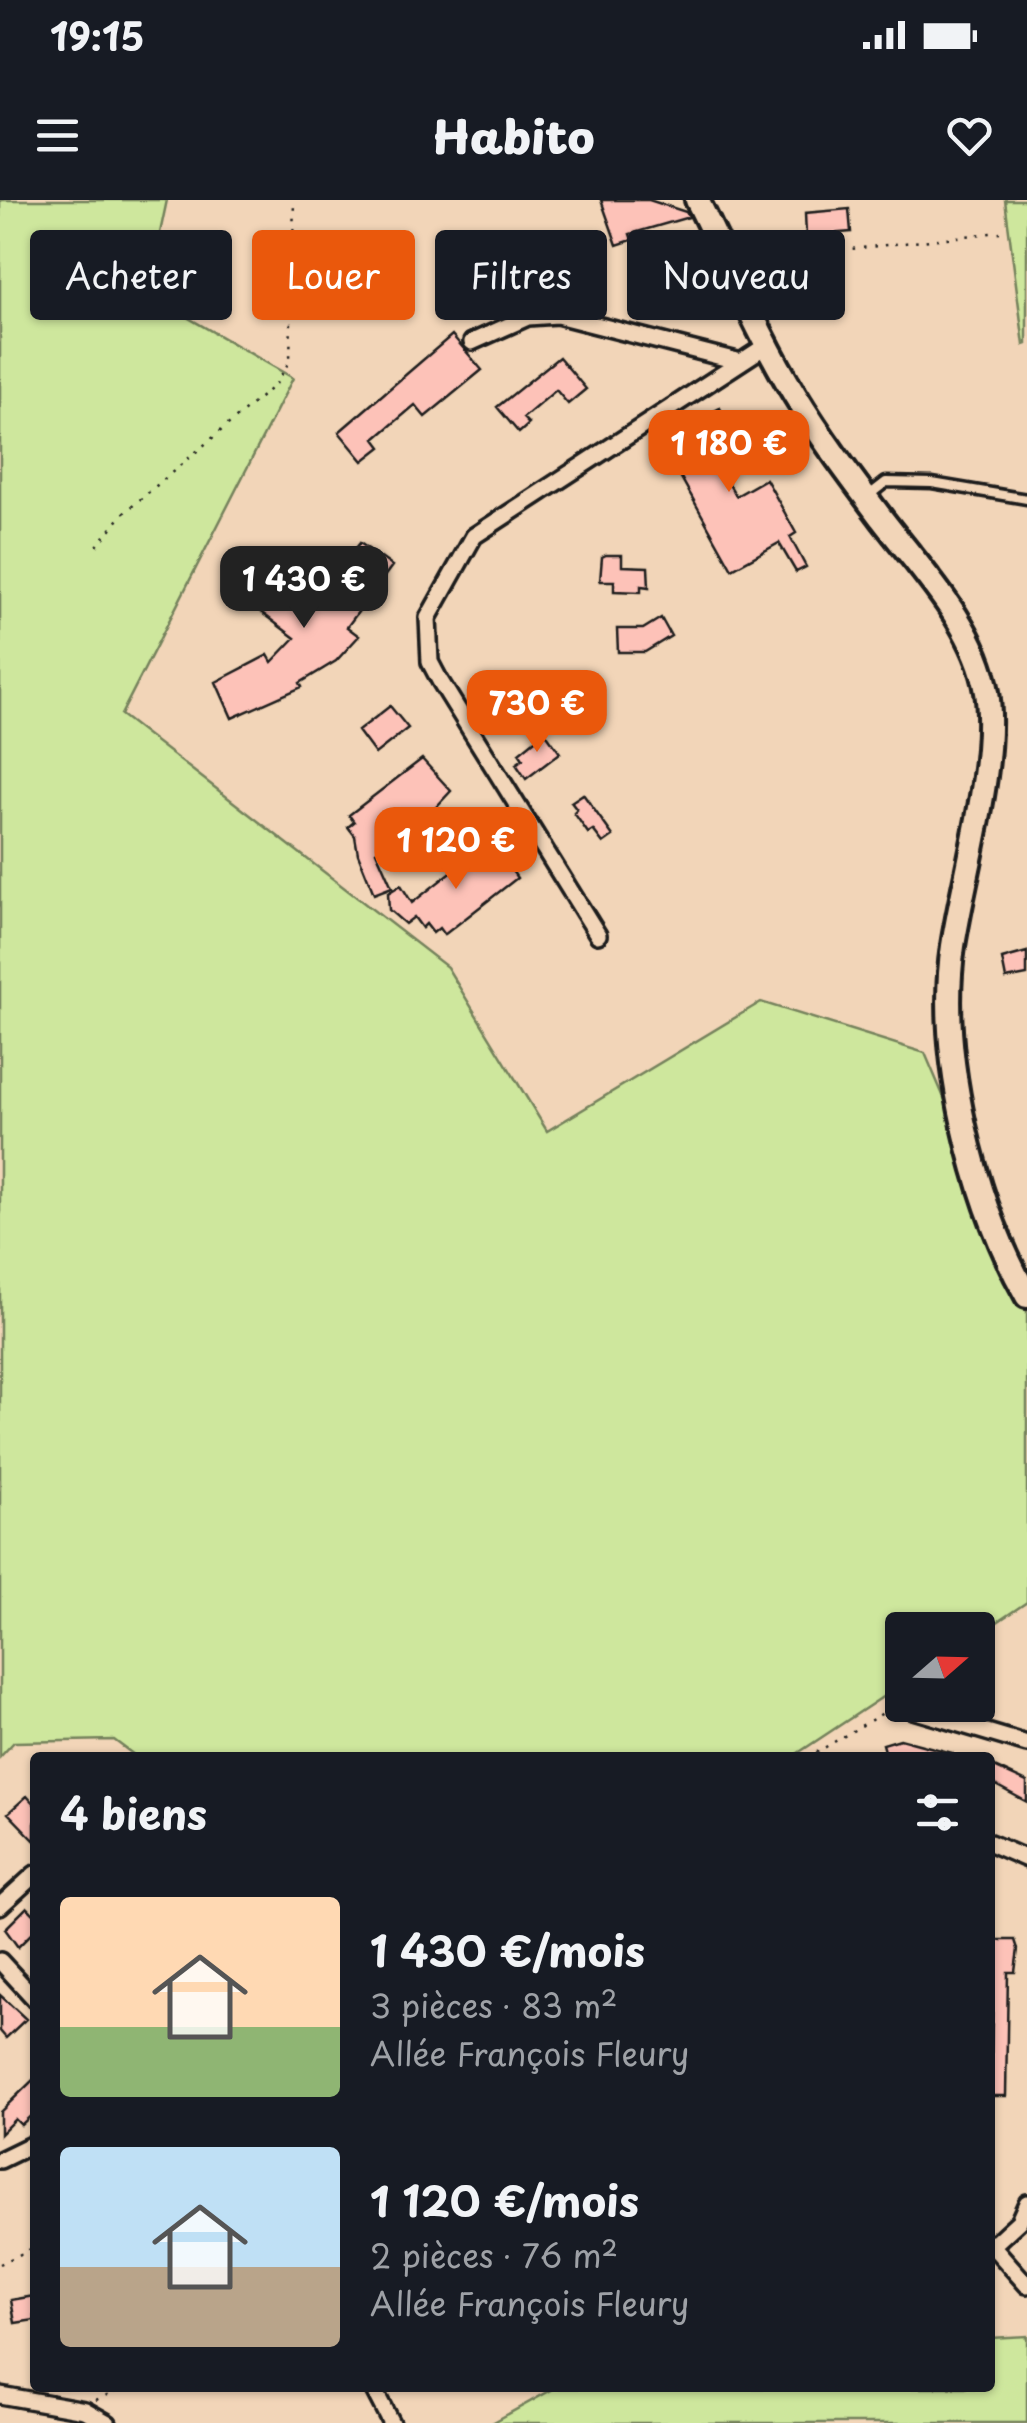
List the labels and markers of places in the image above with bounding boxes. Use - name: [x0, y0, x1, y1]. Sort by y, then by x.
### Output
- pin: 1 180 €: [637, 410, 821, 495]
- pin: 1 430 €: [212, 546, 396, 631]
- pin: 730 €: [467, 670, 607, 755]
- pin: 1 120 €: [364, 807, 548, 892]

